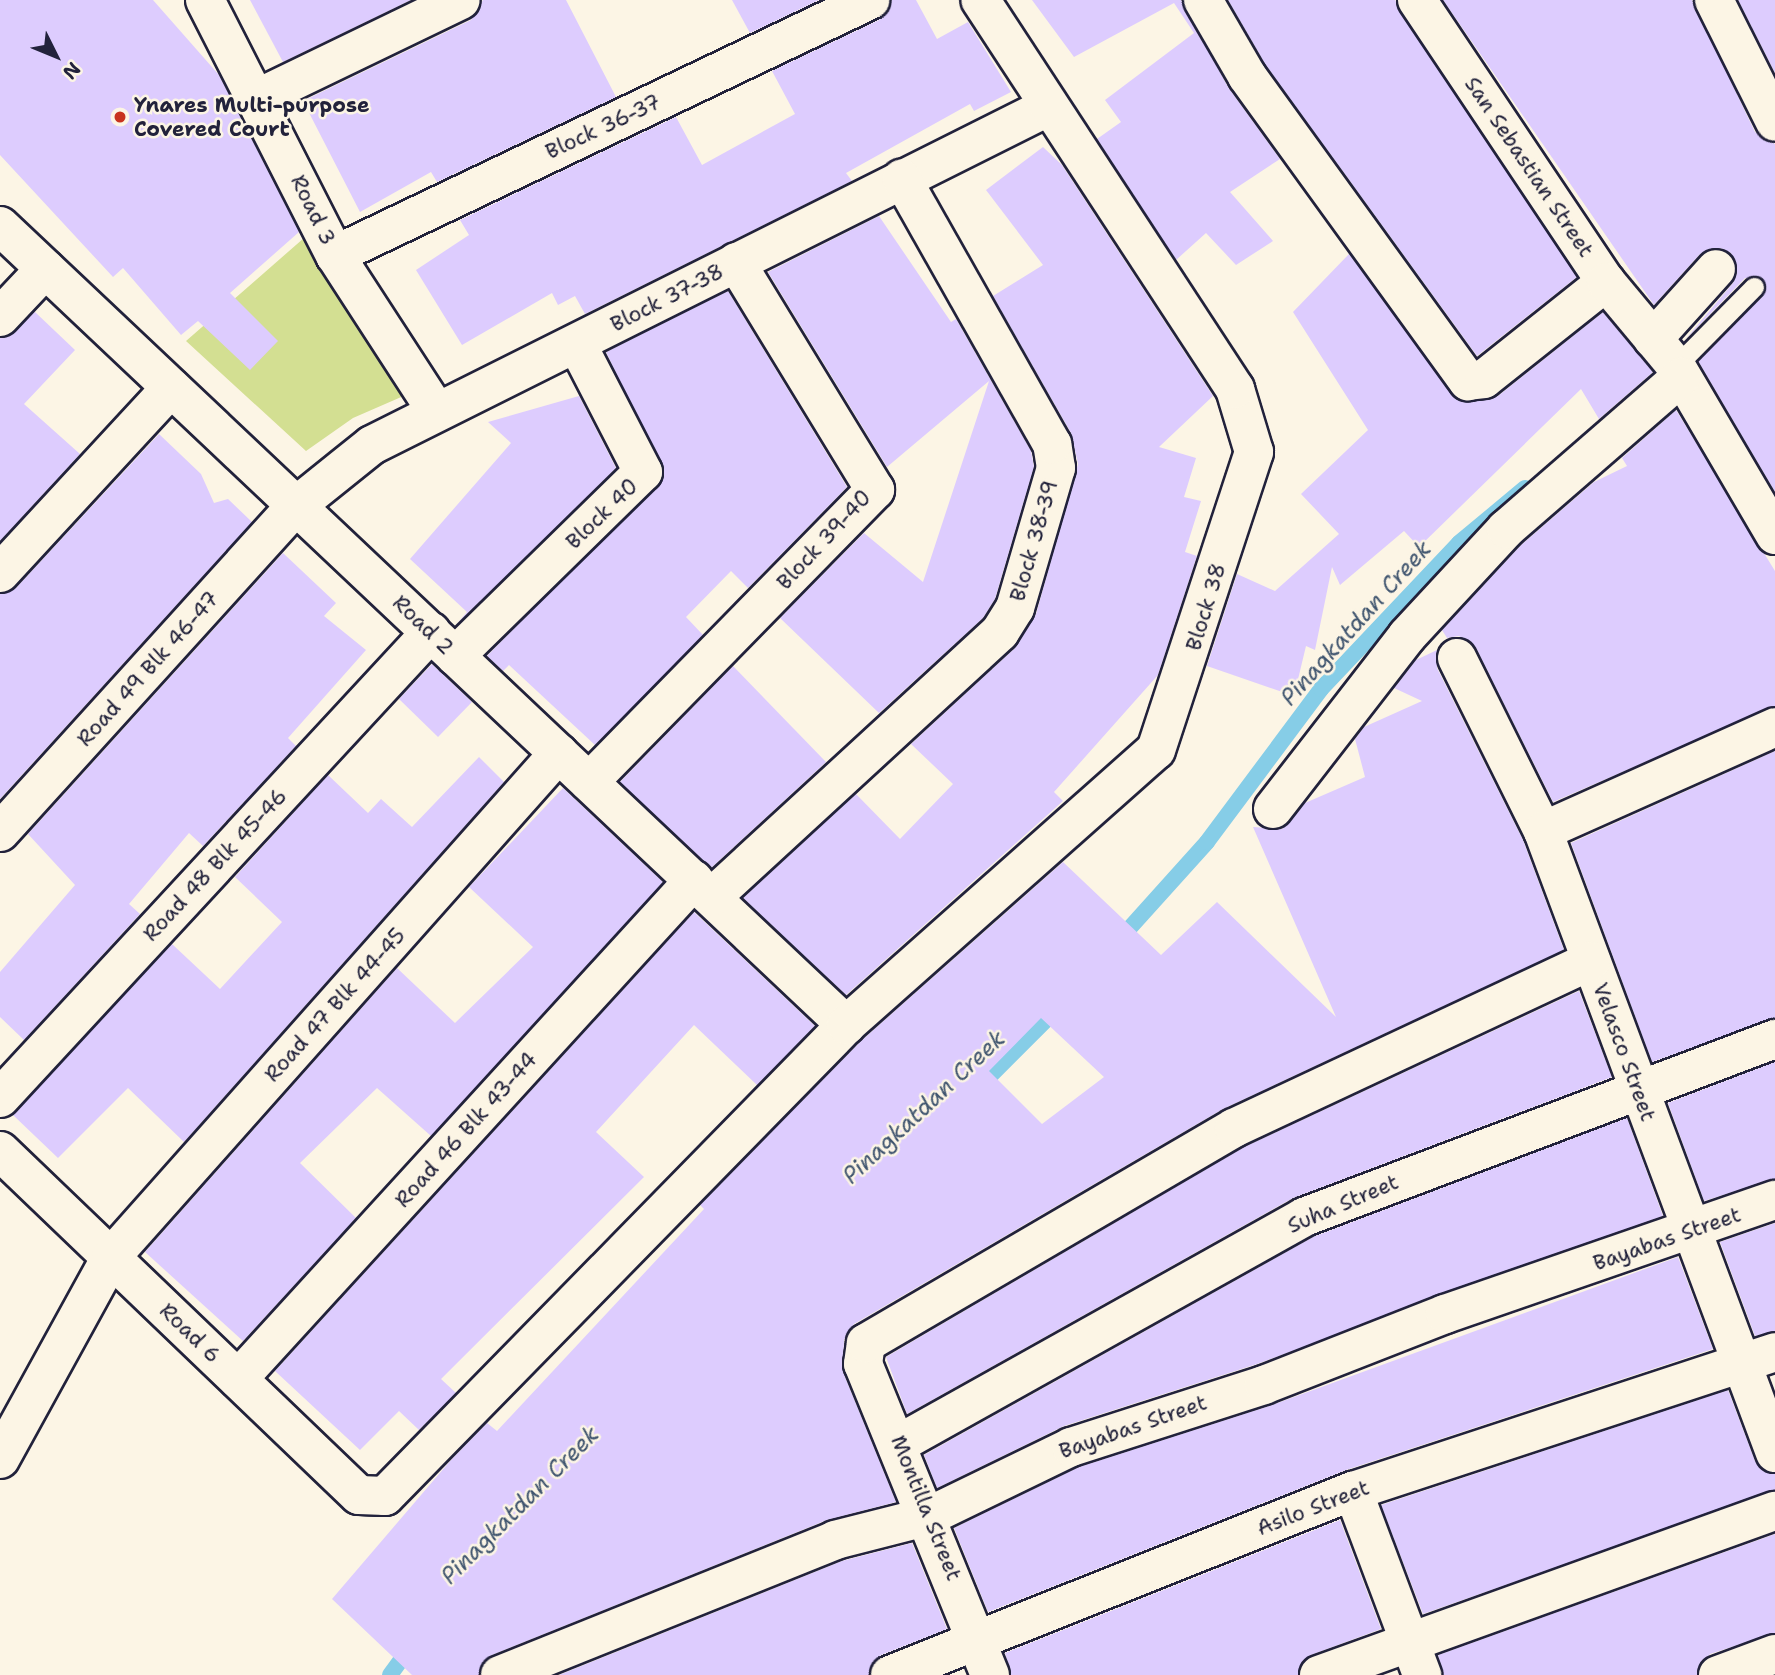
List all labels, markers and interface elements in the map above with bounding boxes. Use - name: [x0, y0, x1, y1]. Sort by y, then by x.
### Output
- north arrow: [21, 21, 91, 91]
- text: N: [57, 57, 86, 85]
- street label: San Sebastian Street: [1459, 72, 1599, 262]
- street label: Block 36-37: [542, 89, 664, 165]
- place label: Ynares Multi-purpose Covered Court: [134, 92, 370, 142]
- marker: Ynares Multi-purpose Covered Court: [112, 109, 128, 125]
- street label: Road 3: [285, 171, 341, 249]
- street label: Block 37-38: [606, 259, 728, 337]
- street label: Block 40: [561, 474, 643, 554]
- street label: Block 38-39: [1005, 478, 1063, 604]
- street label: Block 39-40: [772, 485, 876, 595]
- water label: Pinagkatdan Creek: [1275, 535, 1437, 711]
- street label: Block 38: [1181, 560, 1231, 654]
- street label: Road 49 Blk 46-47: [72, 586, 224, 752]
- street label: Road 2: [387, 590, 459, 660]
- street label: Road 48 Blk 45-46: [138, 784, 292, 946]
- street label: Road 47 Blk 44-45: [259, 923, 411, 1087]
- street label: Velasco Street: [1587, 979, 1661, 1125]
- water label: Pinagkatdan Creek: [837, 1025, 1011, 1189]
- street label: Road 46 Blk 43-44: [390, 1047, 542, 1213]
- street label: Suha Street: [1284, 1169, 1402, 1239]
- street label: Bayabas Street: [1590, 1202, 1744, 1276]
- street label: Road 6: [154, 1298, 226, 1368]
- street label: Bayabas Street: [1056, 1390, 1210, 1464]
- water label: Pinagkatdan Creek: [435, 1420, 605, 1590]
- street label: Montilla Street: [885, 1432, 967, 1584]
- street label: Asilo Street: [1253, 1475, 1373, 1541]

